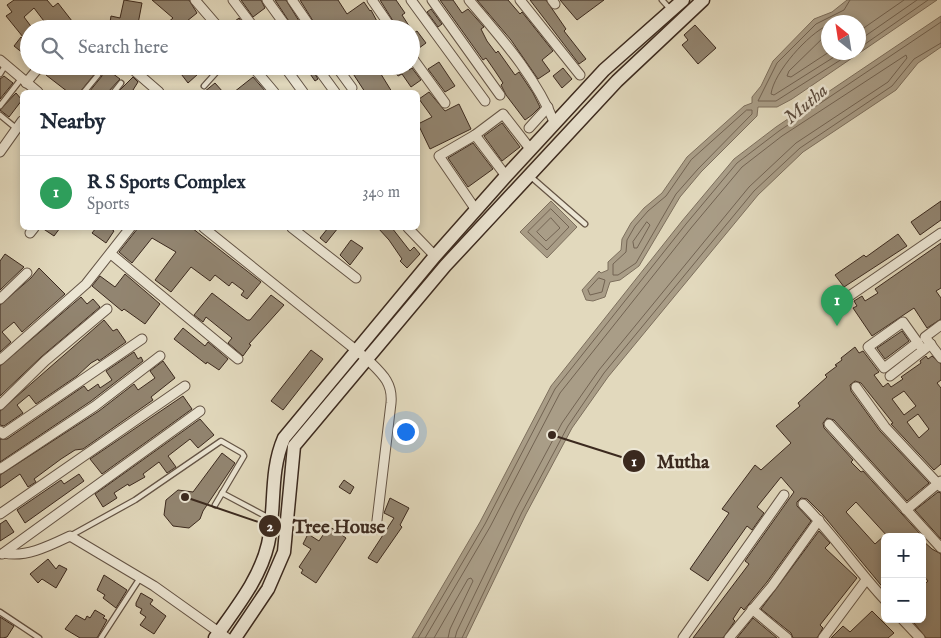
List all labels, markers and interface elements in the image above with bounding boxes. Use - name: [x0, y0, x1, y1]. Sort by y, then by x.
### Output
- north arrow: [821, 15, 866, 60]
- search box: [20, 20, 420, 75]
- icon: search: [38, 34, 66, 62]
- text: Search here: [78, 36, 169, 60]
- water label: Mutha: [779, 79, 833, 130]
- text: Nearby: [40, 109, 105, 136]
- text: R S Sports Complex: [87, 171, 246, 195]
- text: 1: [53, 183, 59, 203]
- text: 340 m: [362, 183, 400, 203]
- text: Sports: [87, 195, 129, 215]
- pin: 1: [821, 285, 853, 326]
- your location: [393, 419, 419, 445]
- callout: Mutha: [622, 444, 719, 478]
- text: Mutha: [657, 451, 710, 475]
- text: 1: [631, 452, 637, 471]
- callout: Tree House: [258, 509, 395, 543]
- text: Tree House: [292, 516, 385, 540]
- text: 2: [266, 517, 274, 536]
- map controls: [881, 533, 926, 623]
- button: +: [881, 533, 926, 578]
- button: −: [881, 578, 926, 623]

